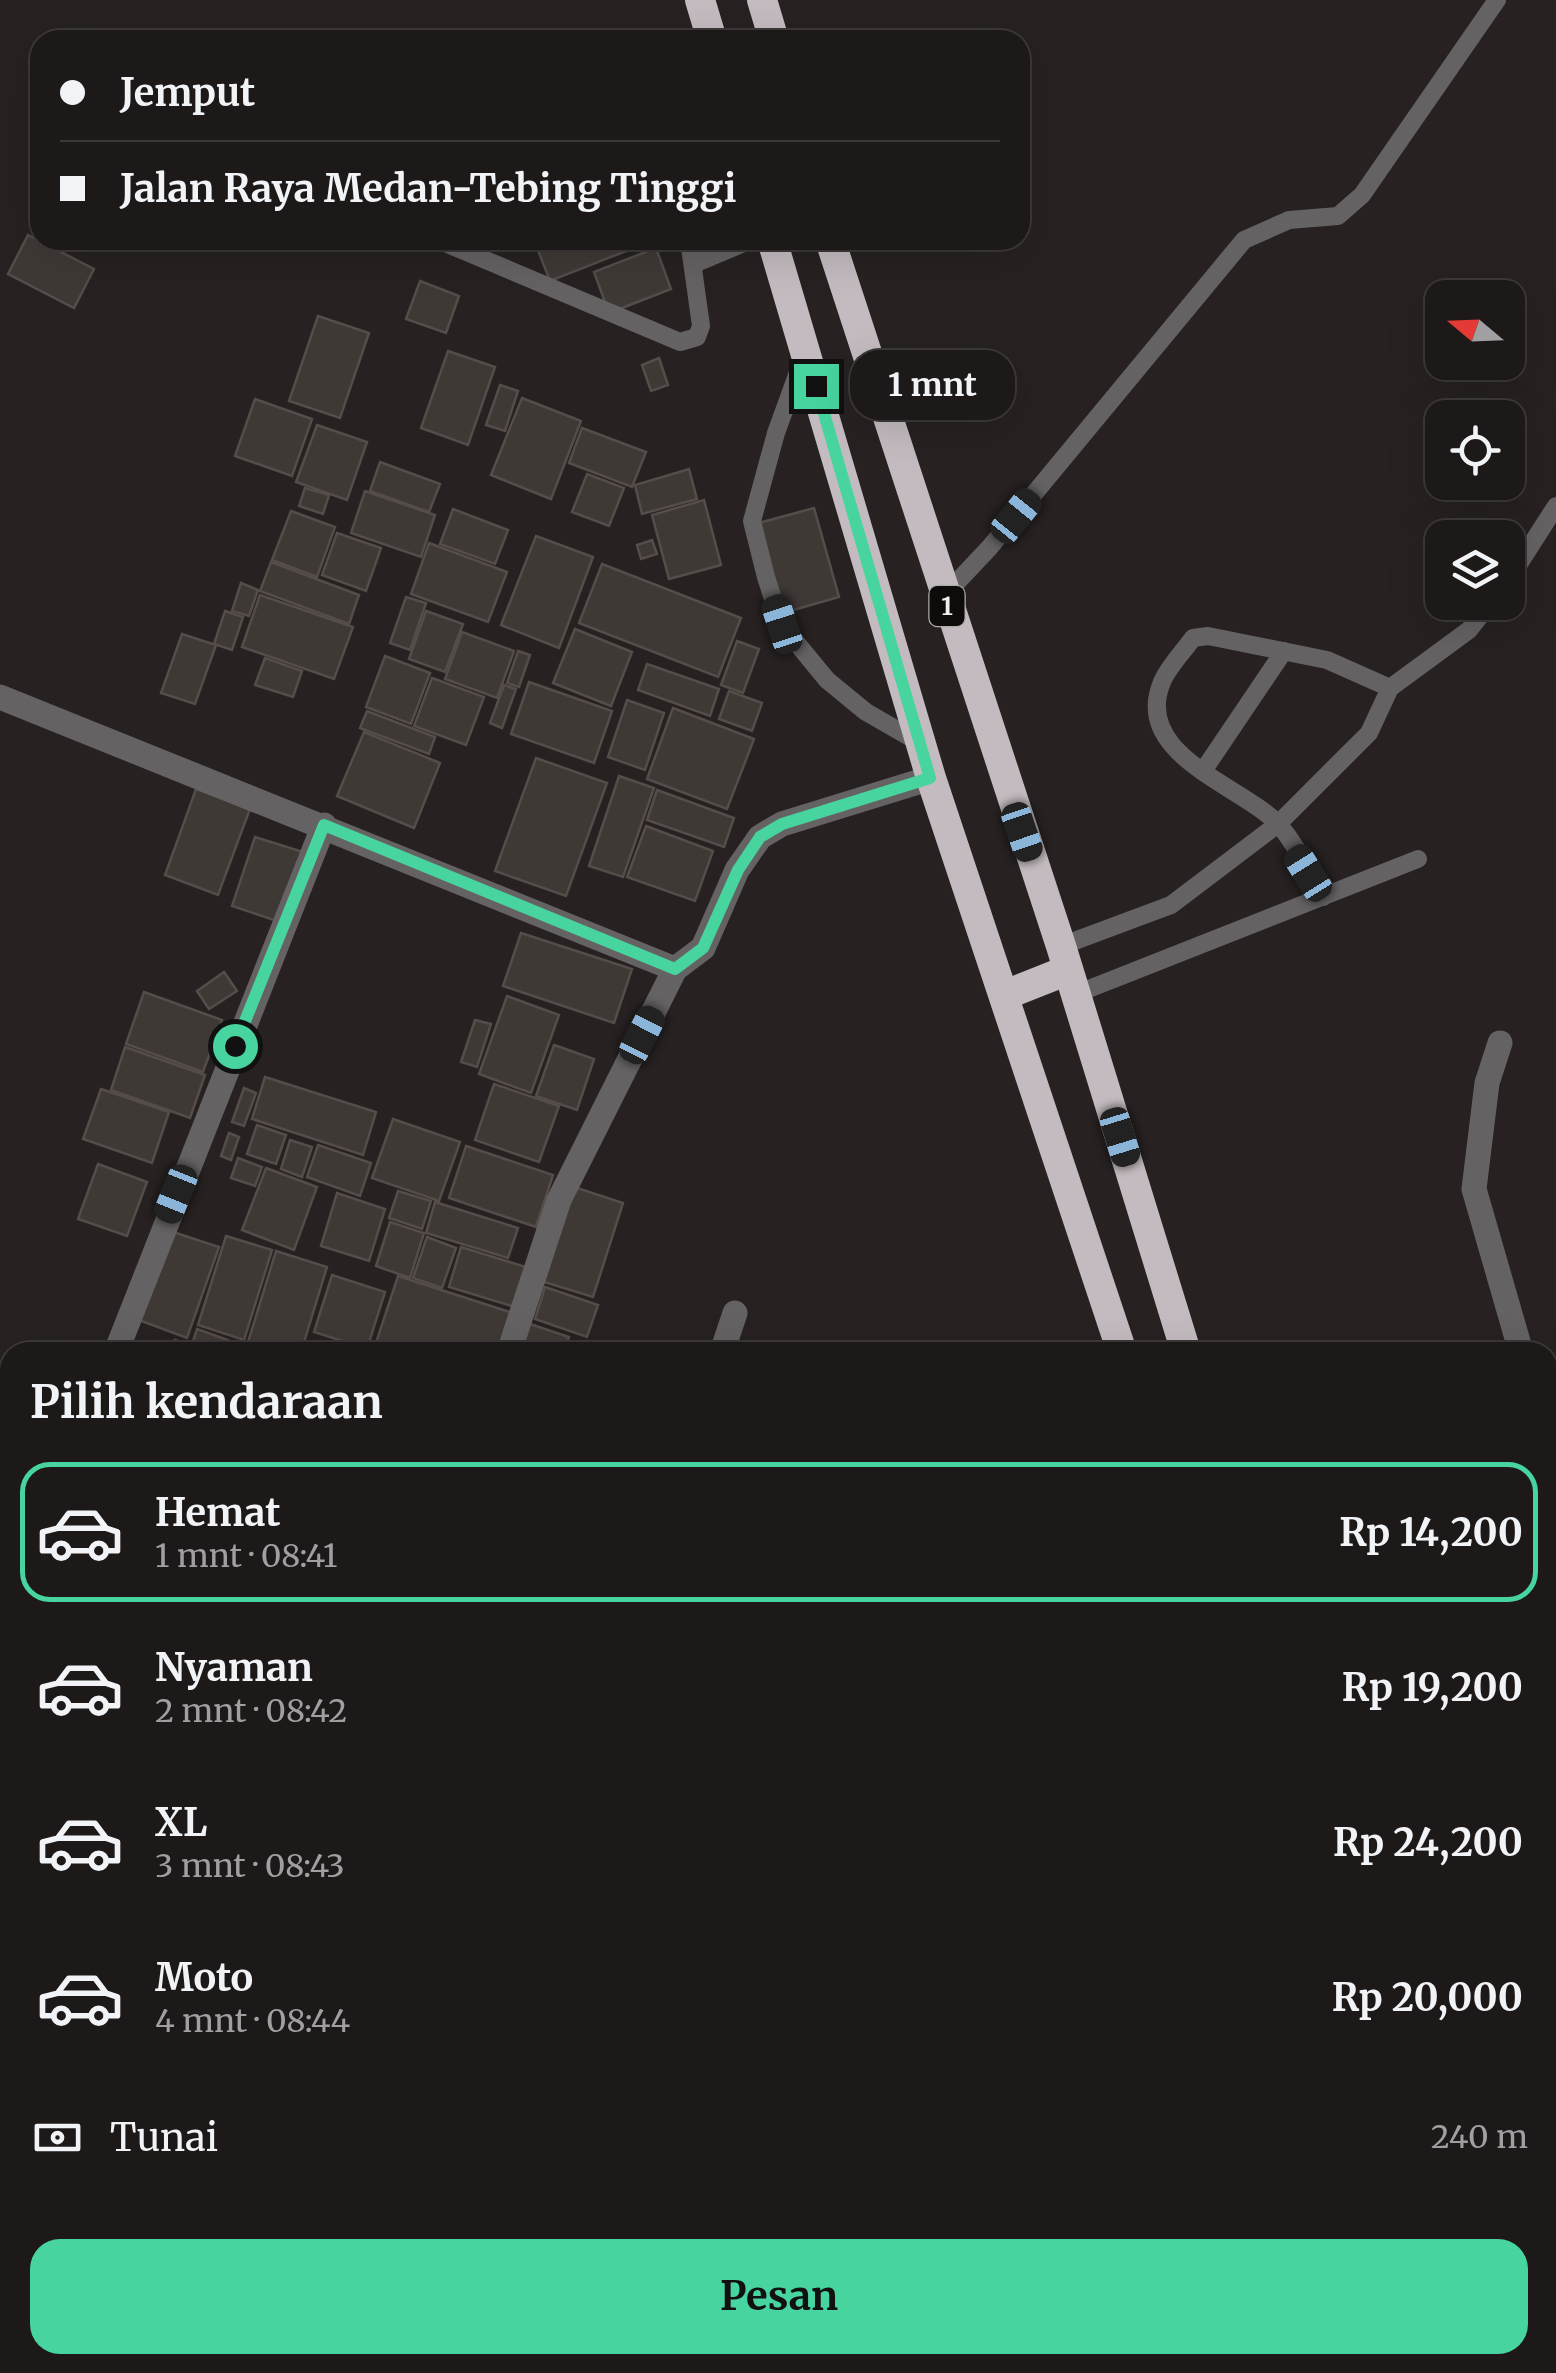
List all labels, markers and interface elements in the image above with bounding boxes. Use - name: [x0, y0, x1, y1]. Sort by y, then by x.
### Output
- text: Jemput: [120, 69, 255, 116]
- text: Jalan Raya Medan-Tebing Tinggi: [120, 165, 737, 212]
- north arrow: [1425, 280, 1525, 380]
- map controls: [1425, 280, 1525, 620]
- callout: 1 mnt: [851, 351, 1016, 421]
- route end: [794, 364, 839, 409]
- text: 1 mnt: [888, 365, 977, 405]
- button: locate: [1425, 400, 1525, 500]
- car: [985, 483, 1047, 549]
- button: layers: [1425, 520, 1525, 620]
- road number: 1: [930, 586, 964, 626]
- car: [758, 591, 806, 657]
- car: [998, 799, 1046, 865]
- car: [1279, 840, 1337, 906]
- car: [615, 1001, 669, 1069]
- route start: [213, 1024, 258, 1069]
- car: [1097, 1104, 1143, 1170]
- car: [151, 1161, 201, 1227]
- text: Pilih kendaraan: [30, 1374, 383, 1430]
- icon: car: [35, 1487, 125, 1577]
- text: Hemat: [155, 1489, 280, 1536]
- text: Rp 14,200: [1339, 1509, 1523, 1556]
- text: 1 mnt · 08:41: [155, 1536, 337, 1576]
- icon: car: [35, 1642, 125, 1732]
- text: Nyaman: [155, 1644, 313, 1691]
- text: Rp 19,200: [1342, 1664, 1523, 1711]
- text: 2 mnt · 08:42: [155, 1691, 347, 1731]
- icon: car: [35, 1797, 125, 1887]
- text: XL: [155, 1799, 207, 1846]
- text: Rp 24,200: [1333, 1819, 1523, 1866]
- text: 3 mnt · 08:43: [155, 1846, 345, 1886]
- icon: car: [35, 1952, 125, 2042]
- text: Moto: [155, 1954, 253, 2001]
- text: Rp 20,000: [1332, 1974, 1523, 2021]
- text: 4 mnt · 08:44: [155, 2001, 350, 2041]
- icon: cash: [30, 2110, 85, 2165]
- text: Tunai: [110, 2114, 218, 2161]
- text: 240 m: [1431, 2117, 1528, 2157]
- button: Pesan: [30, 2239, 1528, 2354]

